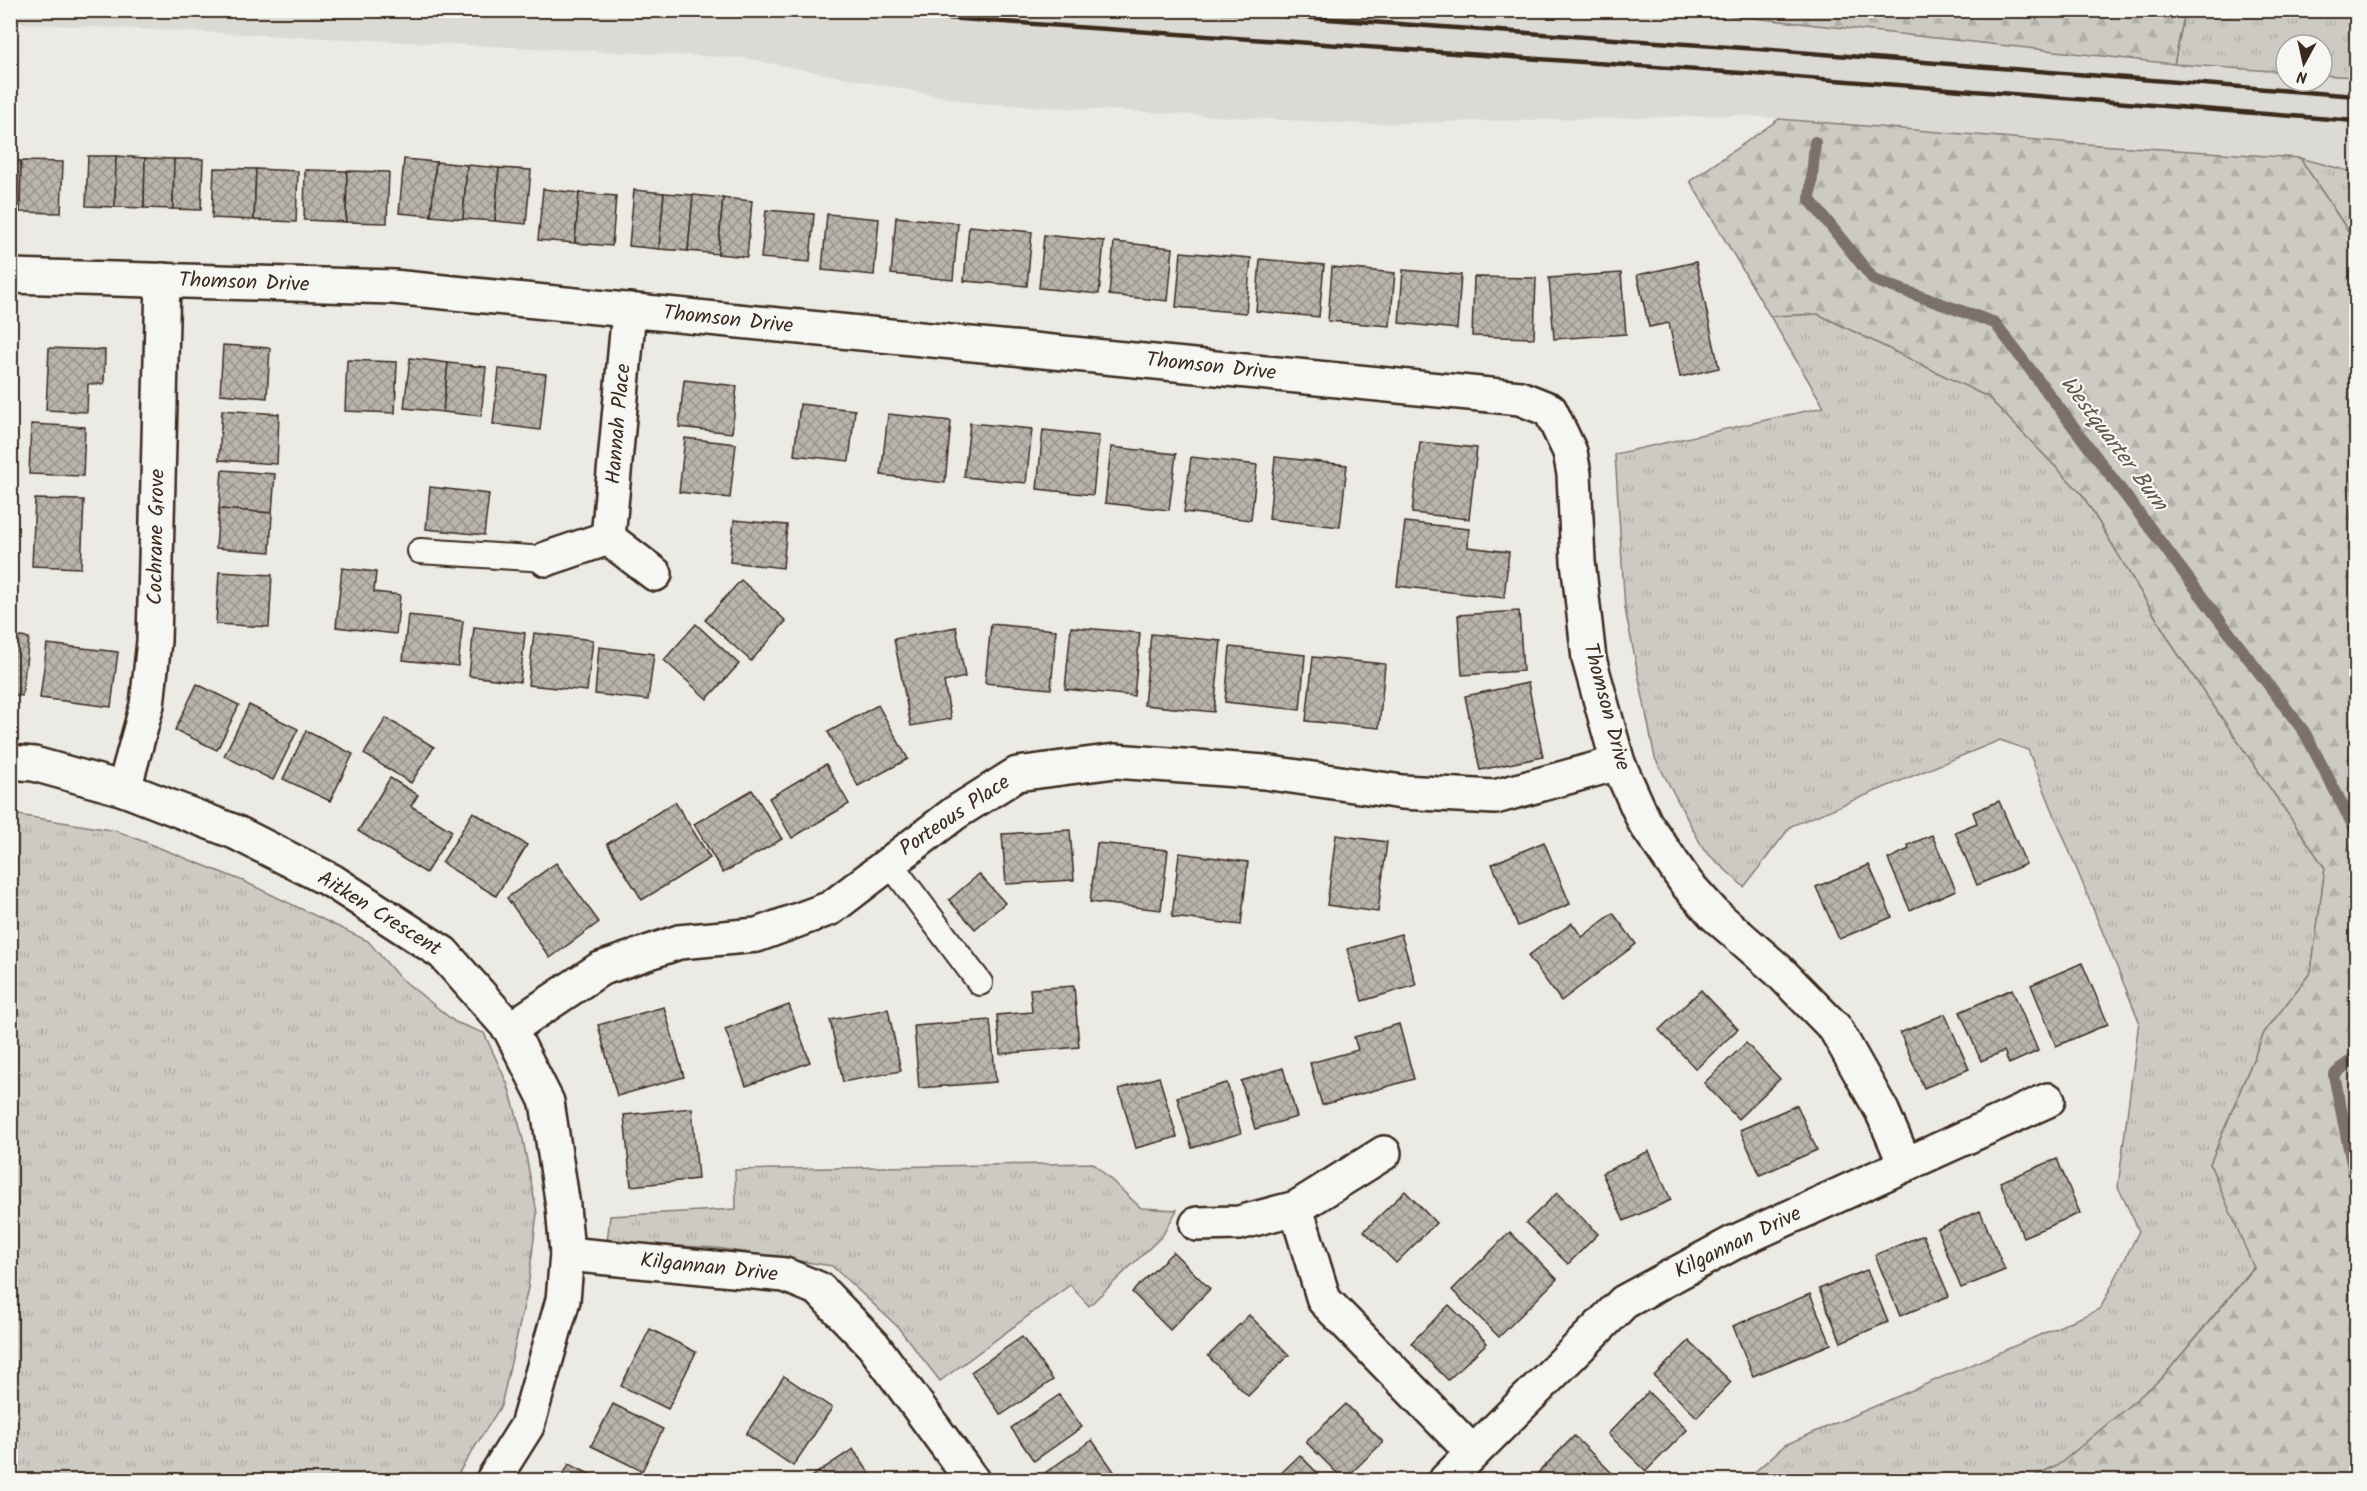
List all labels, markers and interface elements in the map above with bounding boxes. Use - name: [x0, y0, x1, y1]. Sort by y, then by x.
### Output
- north arrow: [2274, 33, 2334, 93]
- text: N: [2295, 63, 2309, 89]
- street label: Thomson Drive: [178, 264, 310, 302]
- street label: Thomson Drive: [661, 297, 795, 343]
- street label: Thomson Drive: [1144, 344, 1278, 390]
- street label: Hannah Place: [597, 362, 641, 486]
- water label: Westquarter Burn: [2050, 369, 2177, 521]
- street label: Cochrane Grove: [139, 468, 175, 605]
- street label: Thomson Drive: [1573, 640, 1639, 775]
- street label: Porteous Place: [893, 766, 1018, 865]
- street label: Aitken Crescent: [311, 863, 448, 966]
- street label: Kilgannan Drive: [1669, 1198, 1808, 1288]
- street label: Kilgannan Drive: [639, 1244, 780, 1292]

